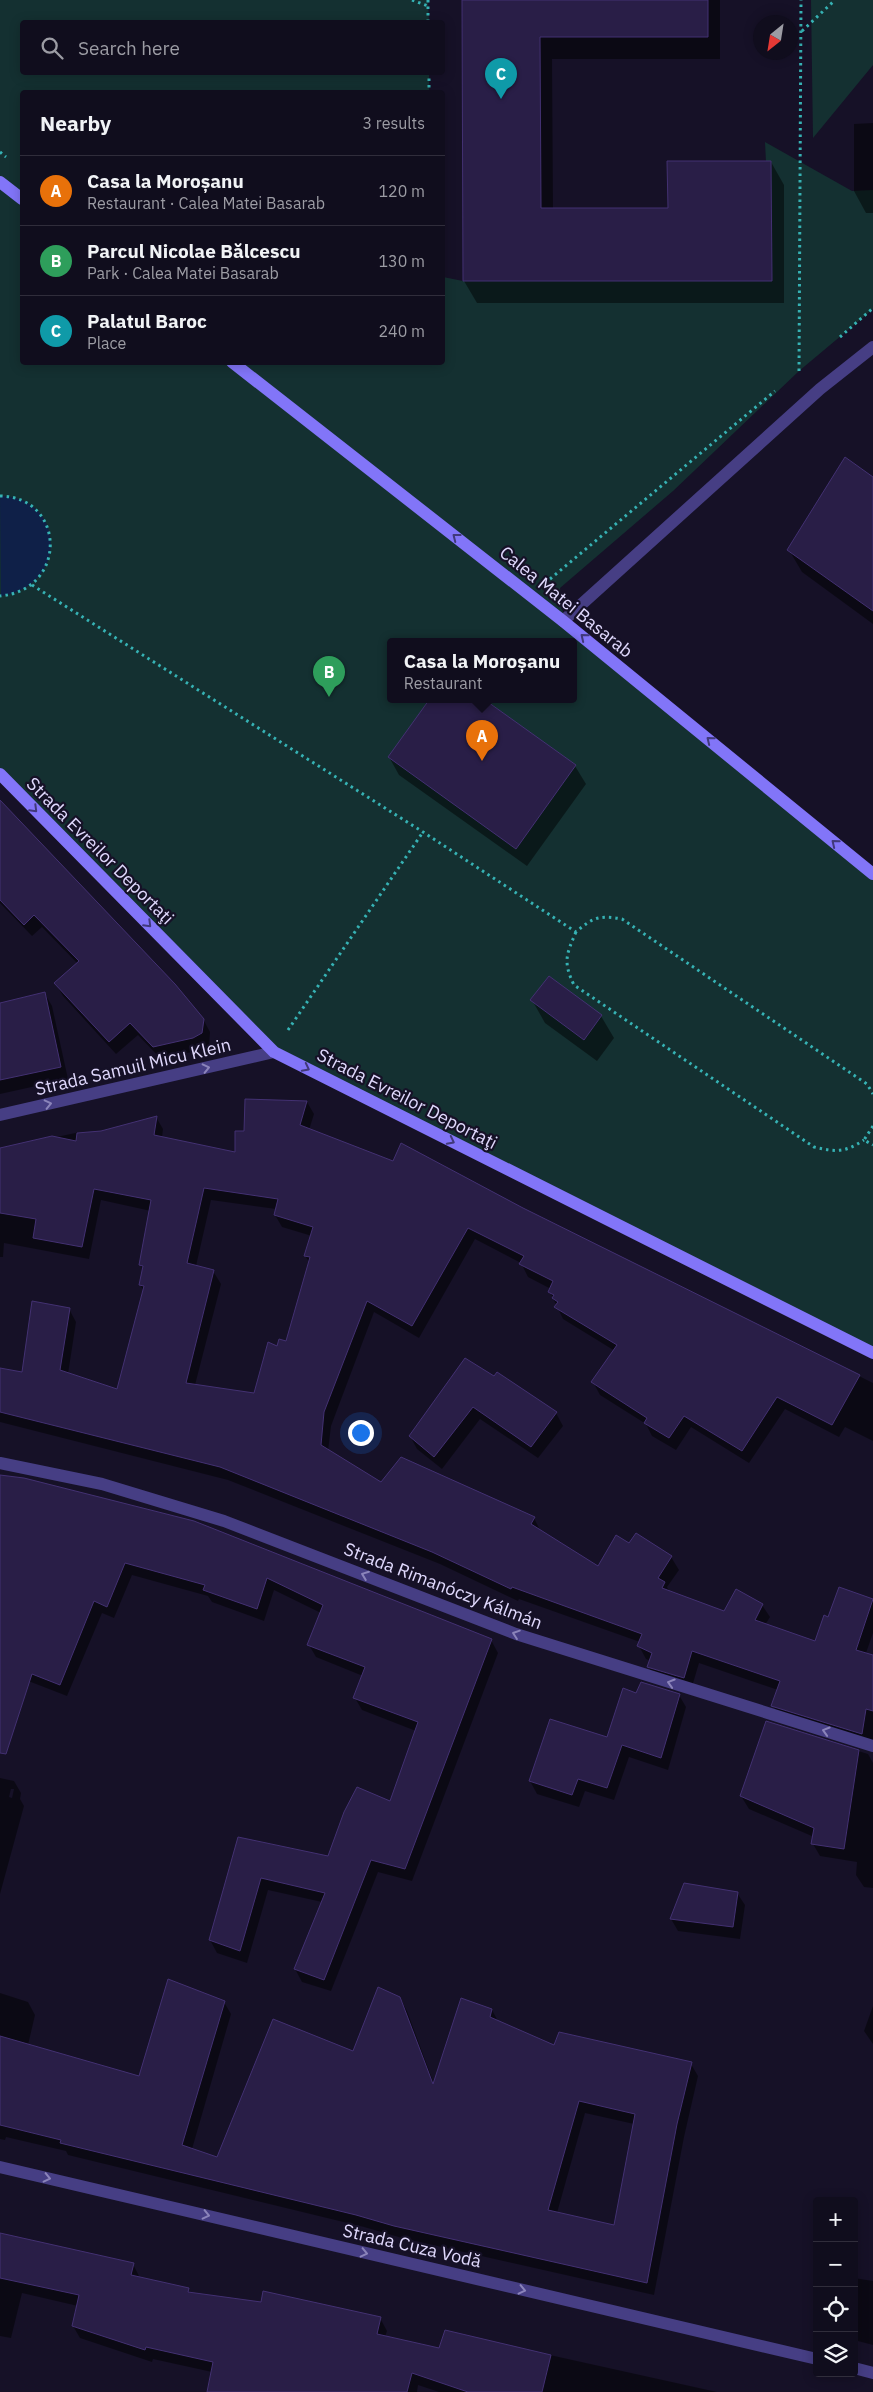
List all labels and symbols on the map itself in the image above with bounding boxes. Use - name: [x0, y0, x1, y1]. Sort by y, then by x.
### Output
- north arrow: [753, 15, 798, 60]
- pin: C: [485, 58, 517, 99]
- one-way arrow: [452, 534, 462, 543]
- street label: Calea Matei Basarab: [495, 541, 638, 662]
- one-way arrow: [581, 635, 590, 643]
- pin: B: [313, 656, 345, 697]
- pin: A: [466, 720, 498, 761]
- one-way arrow: [706, 737, 715, 746]
- street label: Strada Evreilor Deportaţi: [22, 772, 179, 929]
- one-way arrow: [28, 803, 37, 812]
- one-way arrow: [832, 840, 841, 849]
- one-way arrow: [143, 919, 152, 928]
- street label: Strada Samuil Micu Klein: [33, 1033, 233, 1100]
- street label: Strada Evreilor Deportaţi: [313, 1043, 501, 1154]
- one-way arrow: [301, 1062, 310, 1072]
- one-way arrow: [201, 1063, 210, 1074]
- one-way arrow: [43, 1099, 52, 1110]
- one-way arrow: [446, 1135, 455, 1145]
- your location: [348, 1420, 374, 1446]
- street label: Strada Rimanóczy Kálmán: [341, 1537, 546, 1634]
- one-way arrow: [361, 1571, 370, 1581]
- one-way arrow: [513, 1630, 521, 1640]
- one-way arrow: [668, 1678, 676, 1688]
- one-way arrow: [823, 1727, 831, 1737]
- one-way arrow: [43, 2172, 52, 2183]
- one-way arrow: [201, 2209, 210, 2220]
- street label: Strada Cuza Vodă: [341, 2218, 484, 2273]
- one-way arrow: [359, 2247, 368, 2258]
- one-way arrow: [517, 2284, 526, 2295]

